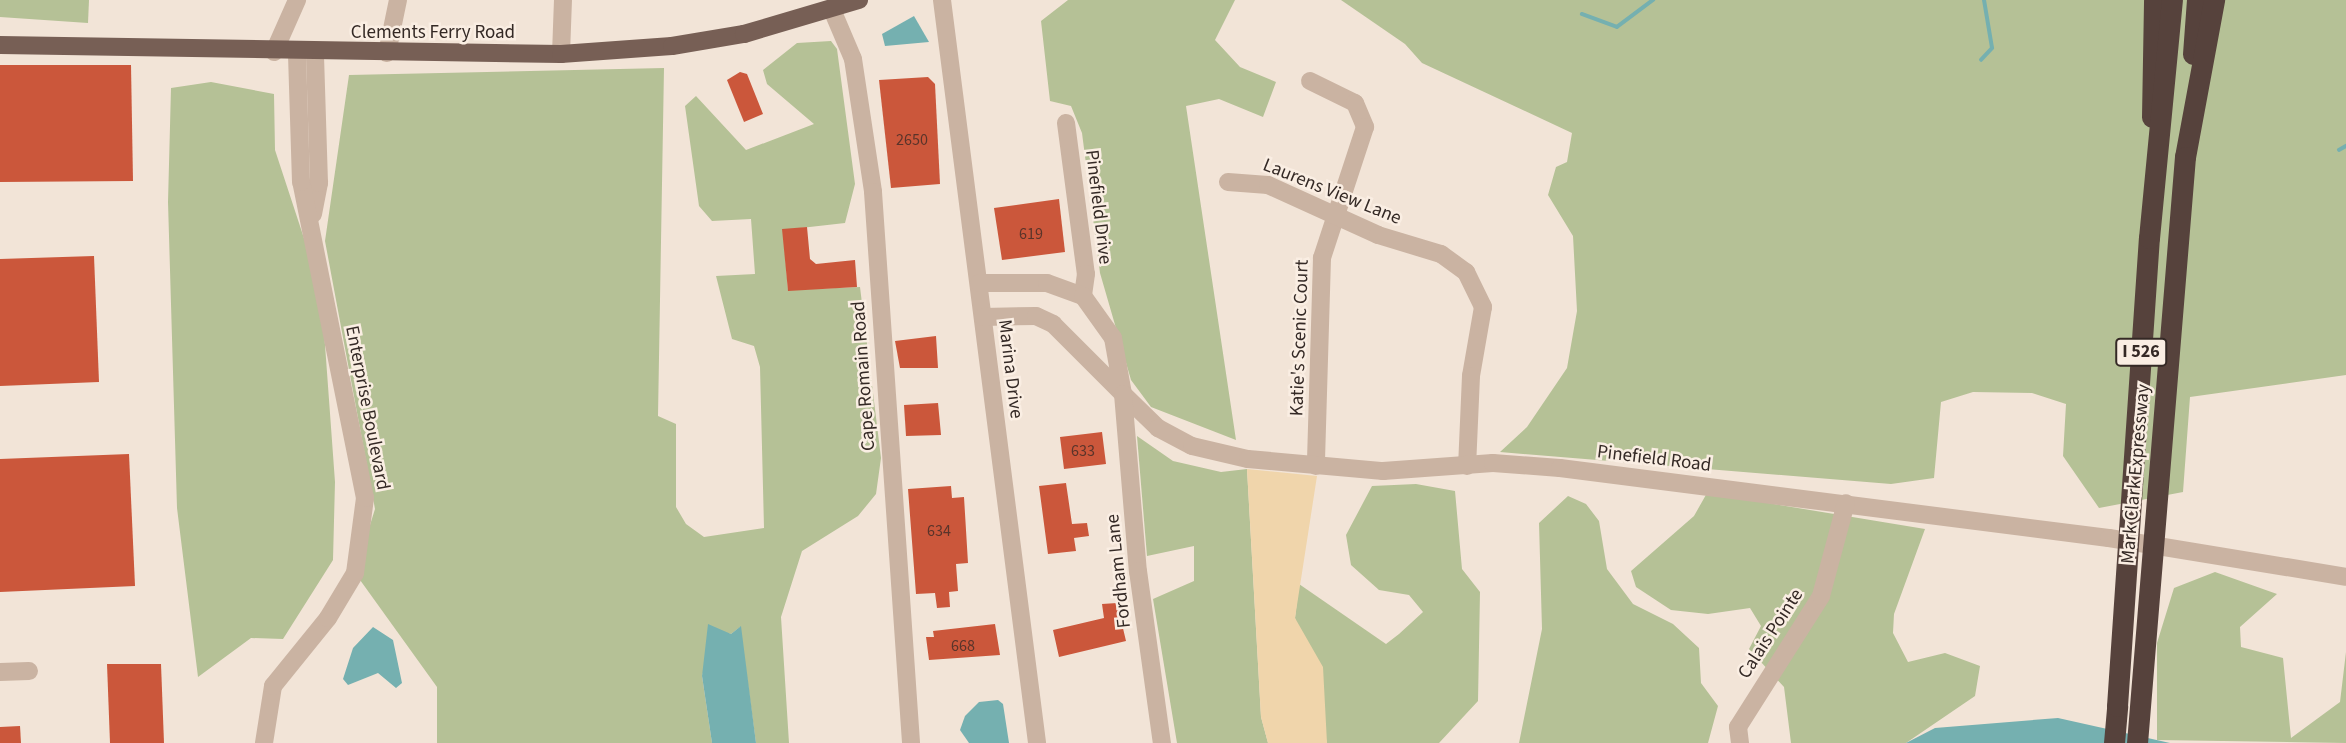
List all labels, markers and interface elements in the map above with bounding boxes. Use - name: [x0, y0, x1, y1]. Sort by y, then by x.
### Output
- street label: Clements Ferry Road: [351, 22, 515, 44]
- house number: 2650: [896, 130, 928, 150]
- street label: Pinefield Drive: [1080, 148, 1116, 266]
- street label: Laurens View Lane: [1259, 154, 1405, 230]
- house number: 619: [1019, 224, 1043, 244]
- street label: Katie's Scenic Court: [1286, 259, 1314, 417]
- street label: Cape Romain Road: [847, 300, 881, 452]
- street label: Marina Drive: [993, 318, 1027, 420]
- street label: Enterprise Boulevard: [340, 324, 394, 492]
- road number: I 526: [2115, 338, 2167, 366]
- street label: Mark Clark Expressway: [2117, 383, 2155, 565]
- house number: 633: [1071, 441, 1095, 461]
- street label: Pinefield Road: [1596, 441, 1712, 477]
- street label: Fordham Lane: [1102, 513, 1136, 629]
- house number: 634: [927, 521, 951, 541]
- street label: Calais Pointe: [1734, 585, 1808, 683]
- house number: 668: [951, 636, 975, 656]

